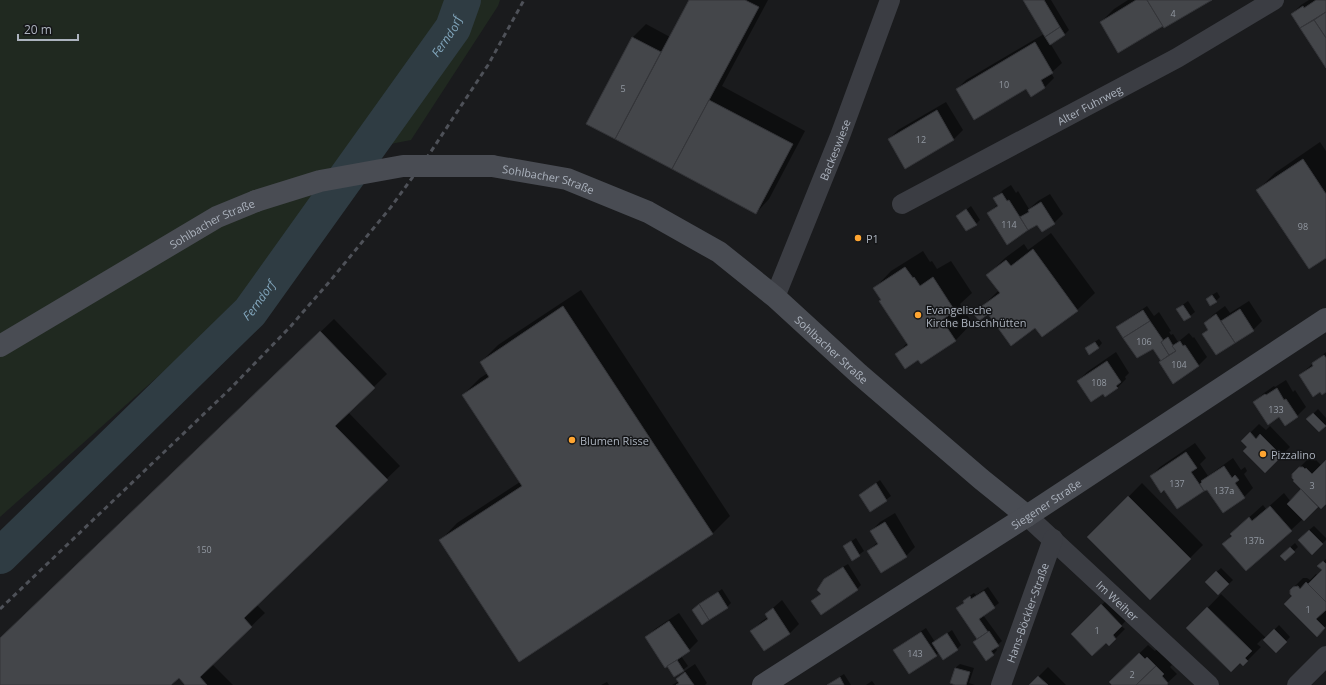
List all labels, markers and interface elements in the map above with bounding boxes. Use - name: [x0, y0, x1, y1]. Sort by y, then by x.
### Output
- house number: 4: [1170, 7, 1176, 20]
- water label: Ferndorf: [427, 11, 466, 60]
- scale bar: [18, 16, 78, 42]
- text: 20 m: [24, 21, 52, 38]
- house number: 10: [999, 78, 1009, 91]
- street label: Alter Fuhrweg: [1054, 81, 1124, 128]
- house number: 5: [620, 82, 626, 95]
- street label: Backeswiese: [815, 117, 853, 182]
- house number: 12: [916, 133, 926, 146]
- street label: Sohlbacher Straße: [501, 160, 597, 197]
- street label: Sohlbacher Straße: [166, 195, 257, 251]
- house number: 114: [1001, 218, 1017, 231]
- house number: 98: [1298, 220, 1308, 233]
- place label: P1: [866, 231, 879, 246]
- marker: P1: [853, 233, 863, 243]
- water label: Ferndorf: [238, 275, 280, 324]
- place label: Evangelische Kirche Buschhütten: [926, 302, 1026, 330]
- marker: Evangelische Kirche Buschhütten: [913, 310, 923, 320]
- street label: Sohlbacher Straße: [792, 312, 872, 386]
- house number: 106: [1136, 335, 1152, 348]
- house number: 104: [1171, 358, 1187, 371]
- house number: 108: [1091, 376, 1107, 389]
- house number: 133: [1268, 403, 1284, 416]
- place label: Blumen Risse: [580, 433, 649, 448]
- marker: Blumen Risse: [567, 435, 577, 445]
- place label: Pizzalino: [1271, 447, 1316, 462]
- marker: Pizzalino: [1258, 449, 1268, 459]
- street label: Siegener Straße: [1008, 475, 1084, 532]
- house number: 137: [1169, 477, 1185, 490]
- house number: 3: [1309, 479, 1315, 492]
- house number: 137a: [1214, 484, 1234, 497]
- house number: 137b: [1244, 534, 1264, 547]
- house number: 150: [196, 543, 212, 556]
- street label: Hans-Böckler-Straße: [1002, 560, 1052, 665]
- street label: Im Weiher: [1093, 577, 1143, 624]
- house number: 1: [1305, 603, 1311, 616]
- house number: 1: [1094, 624, 1100, 637]
- house number: 143: [907, 647, 923, 660]
- house number: 2: [1129, 668, 1135, 681]

